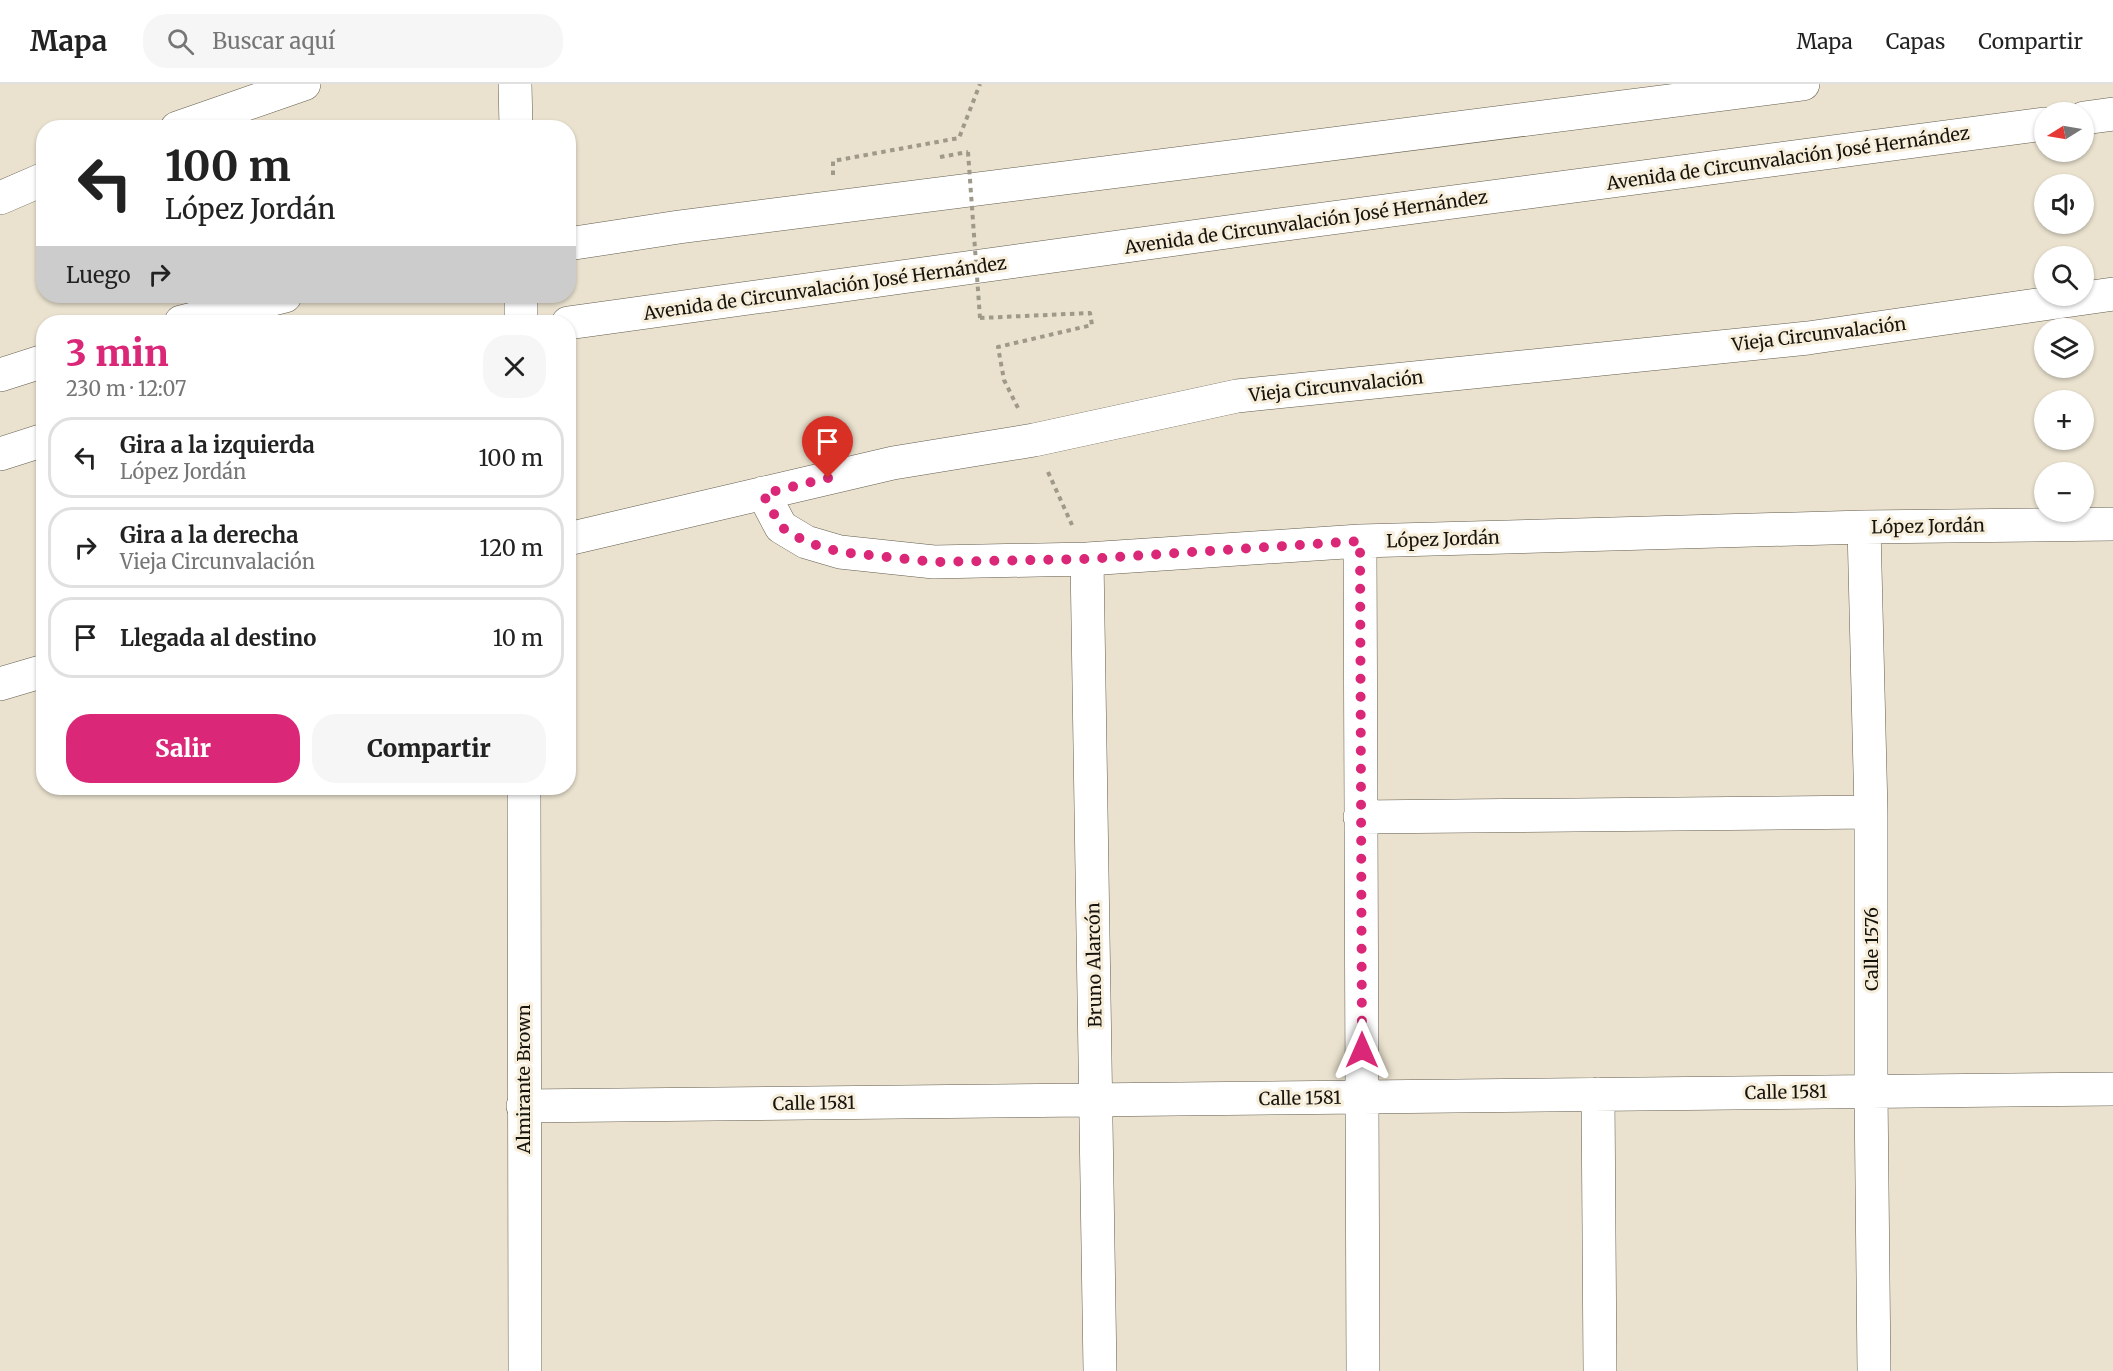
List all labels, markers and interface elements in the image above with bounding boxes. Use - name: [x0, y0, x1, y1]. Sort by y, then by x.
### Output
- search box: [143, 14, 563, 68]
- text: Mapa: [30, 23, 107, 59]
- icon: search: [164, 25, 197, 58]
- text: Buscar aquí: [212, 27, 335, 55]
- text: Mapa: [1796, 28, 1853, 55]
- text: Capas: [1886, 28, 1945, 55]
- text: Compartir: [1978, 28, 2083, 55]
- north arrow: [2034, 102, 2094, 162]
- map controls: [2034, 102, 2094, 522]
- street label: Avenida de Circunvalación José Hernández: [1604, 121, 1971, 195]
- text: 100 m: [165, 140, 291, 192]
- icon: left: [66, 144, 144, 222]
- button: sound: [2034, 174, 2094, 234]
- street label: Avenida de Circunvalación José Hernández: [1122, 185, 1489, 259]
- text: López Jordán: [165, 192, 335, 226]
- button: search: [2034, 246, 2094, 306]
- street label: Avenida de Circunvalación José Hernández: [641, 251, 1008, 325]
- icon: right: [143, 258, 176, 291]
- text: Luego: [66, 261, 131, 289]
- street label: Vieja Circunvalación: [1730, 312, 1908, 356]
- button: layers: [2034, 318, 2094, 378]
- text: 3 min: [66, 331, 169, 376]
- button: close: [483, 335, 546, 398]
- street label: Vieja Circunvalación: [1247, 365, 1425, 407]
- text: 230 m · 12:07: [66, 376, 186, 401]
- button: +: [2034, 390, 2094, 450]
- pin: [802, 416, 853, 478]
- icon: arrive: [811, 425, 844, 458]
- text: Gira a la izquierda: [120, 431, 315, 459]
- icon: left: [69, 441, 102, 474]
- text: 100 m: [478, 444, 543, 472]
- text: López Jordán: [120, 459, 246, 484]
- button: −: [2034, 462, 2094, 522]
- street label: López Jordán: [1871, 514, 1985, 538]
- text: Gira a la derecha: [120, 521, 298, 549]
- street label: López Jordán: [1386, 526, 1500, 552]
- icon: right: [69, 531, 102, 564]
- text: 120 m: [479, 534, 543, 562]
- text: Vieja Circunvalación: [120, 549, 315, 574]
- icon: arrive: [69, 621, 102, 654]
- text: Llegada al destino: [120, 624, 316, 652]
- text: 10 m: [493, 624, 543, 652]
- button: Salir: [66, 714, 300, 783]
- button: Compartir: [312, 714, 546, 783]
- street label: Bruno Alarcón: [1081, 902, 1107, 1028]
- street label: Calle 1576: [1860, 907, 1883, 991]
- street label: Almirante Brown: [512, 1004, 535, 1155]
- position arrow: [1330, 1018, 1394, 1082]
- street label: Calle 1581: [1745, 1080, 1827, 1104]
- street label: Calle 1581: [1259, 1086, 1341, 1110]
- street label: Calle 1581: [773, 1091, 855, 1115]

